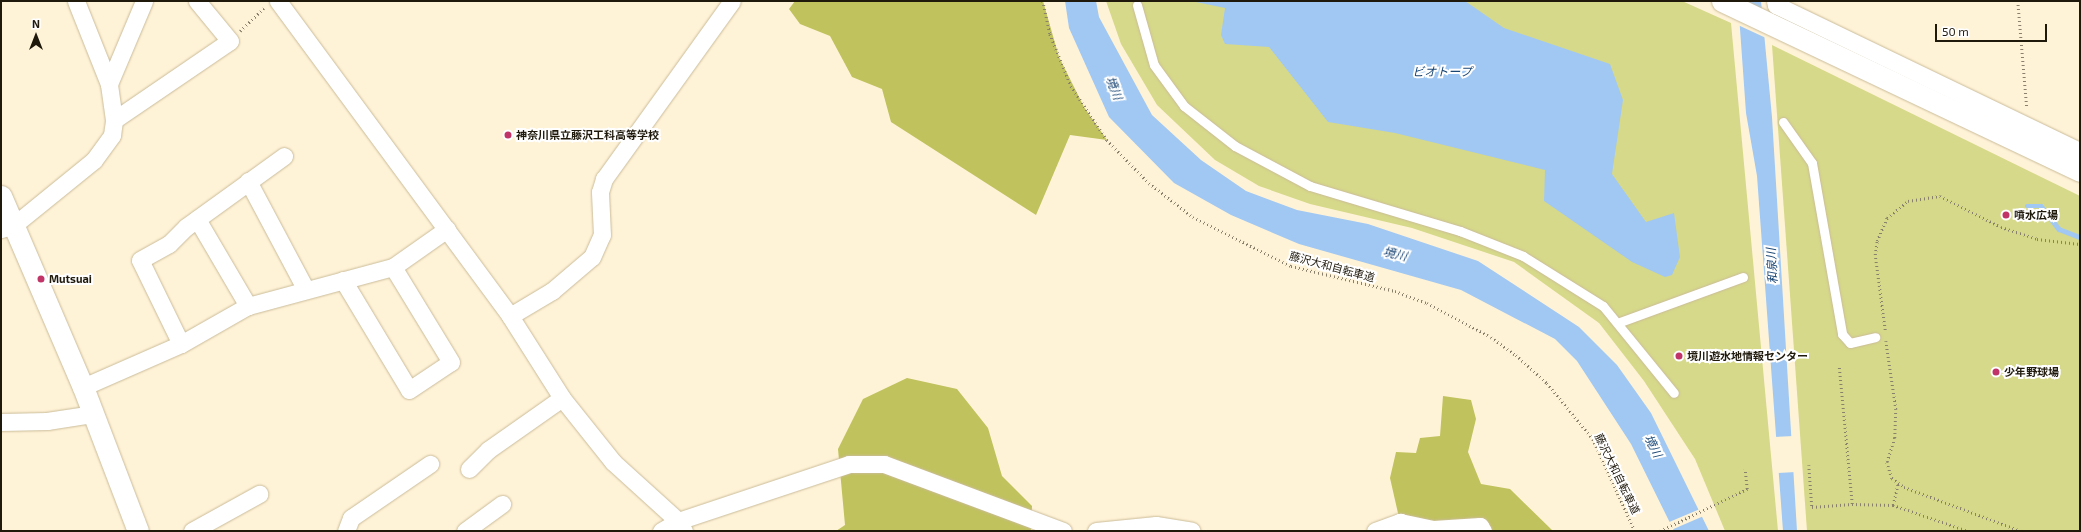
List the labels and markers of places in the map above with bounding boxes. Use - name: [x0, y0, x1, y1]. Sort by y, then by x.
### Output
- place label: 神奈川県立藤沢工科高等学校: [516, 128, 659, 142]
- marker: 神奈川県立藤沢工科高等学校: [503, 130, 513, 140]
- place label: 噴水広場: [2014, 208, 2058, 222]
- marker: 噴水広場: [2001, 210, 2011, 220]
- place label: Mutsuai: [49, 272, 92, 286]
- marker: Mutsuai: [36, 274, 46, 284]
- place label: 境川遊水地情報センター: [1687, 349, 1808, 363]
- marker: 境川遊水地情報センター: [1674, 351, 1684, 361]
- place label: 少年野球場: [2004, 365, 2059, 379]
- marker: 少年野球場: [1991, 367, 2001, 377]

